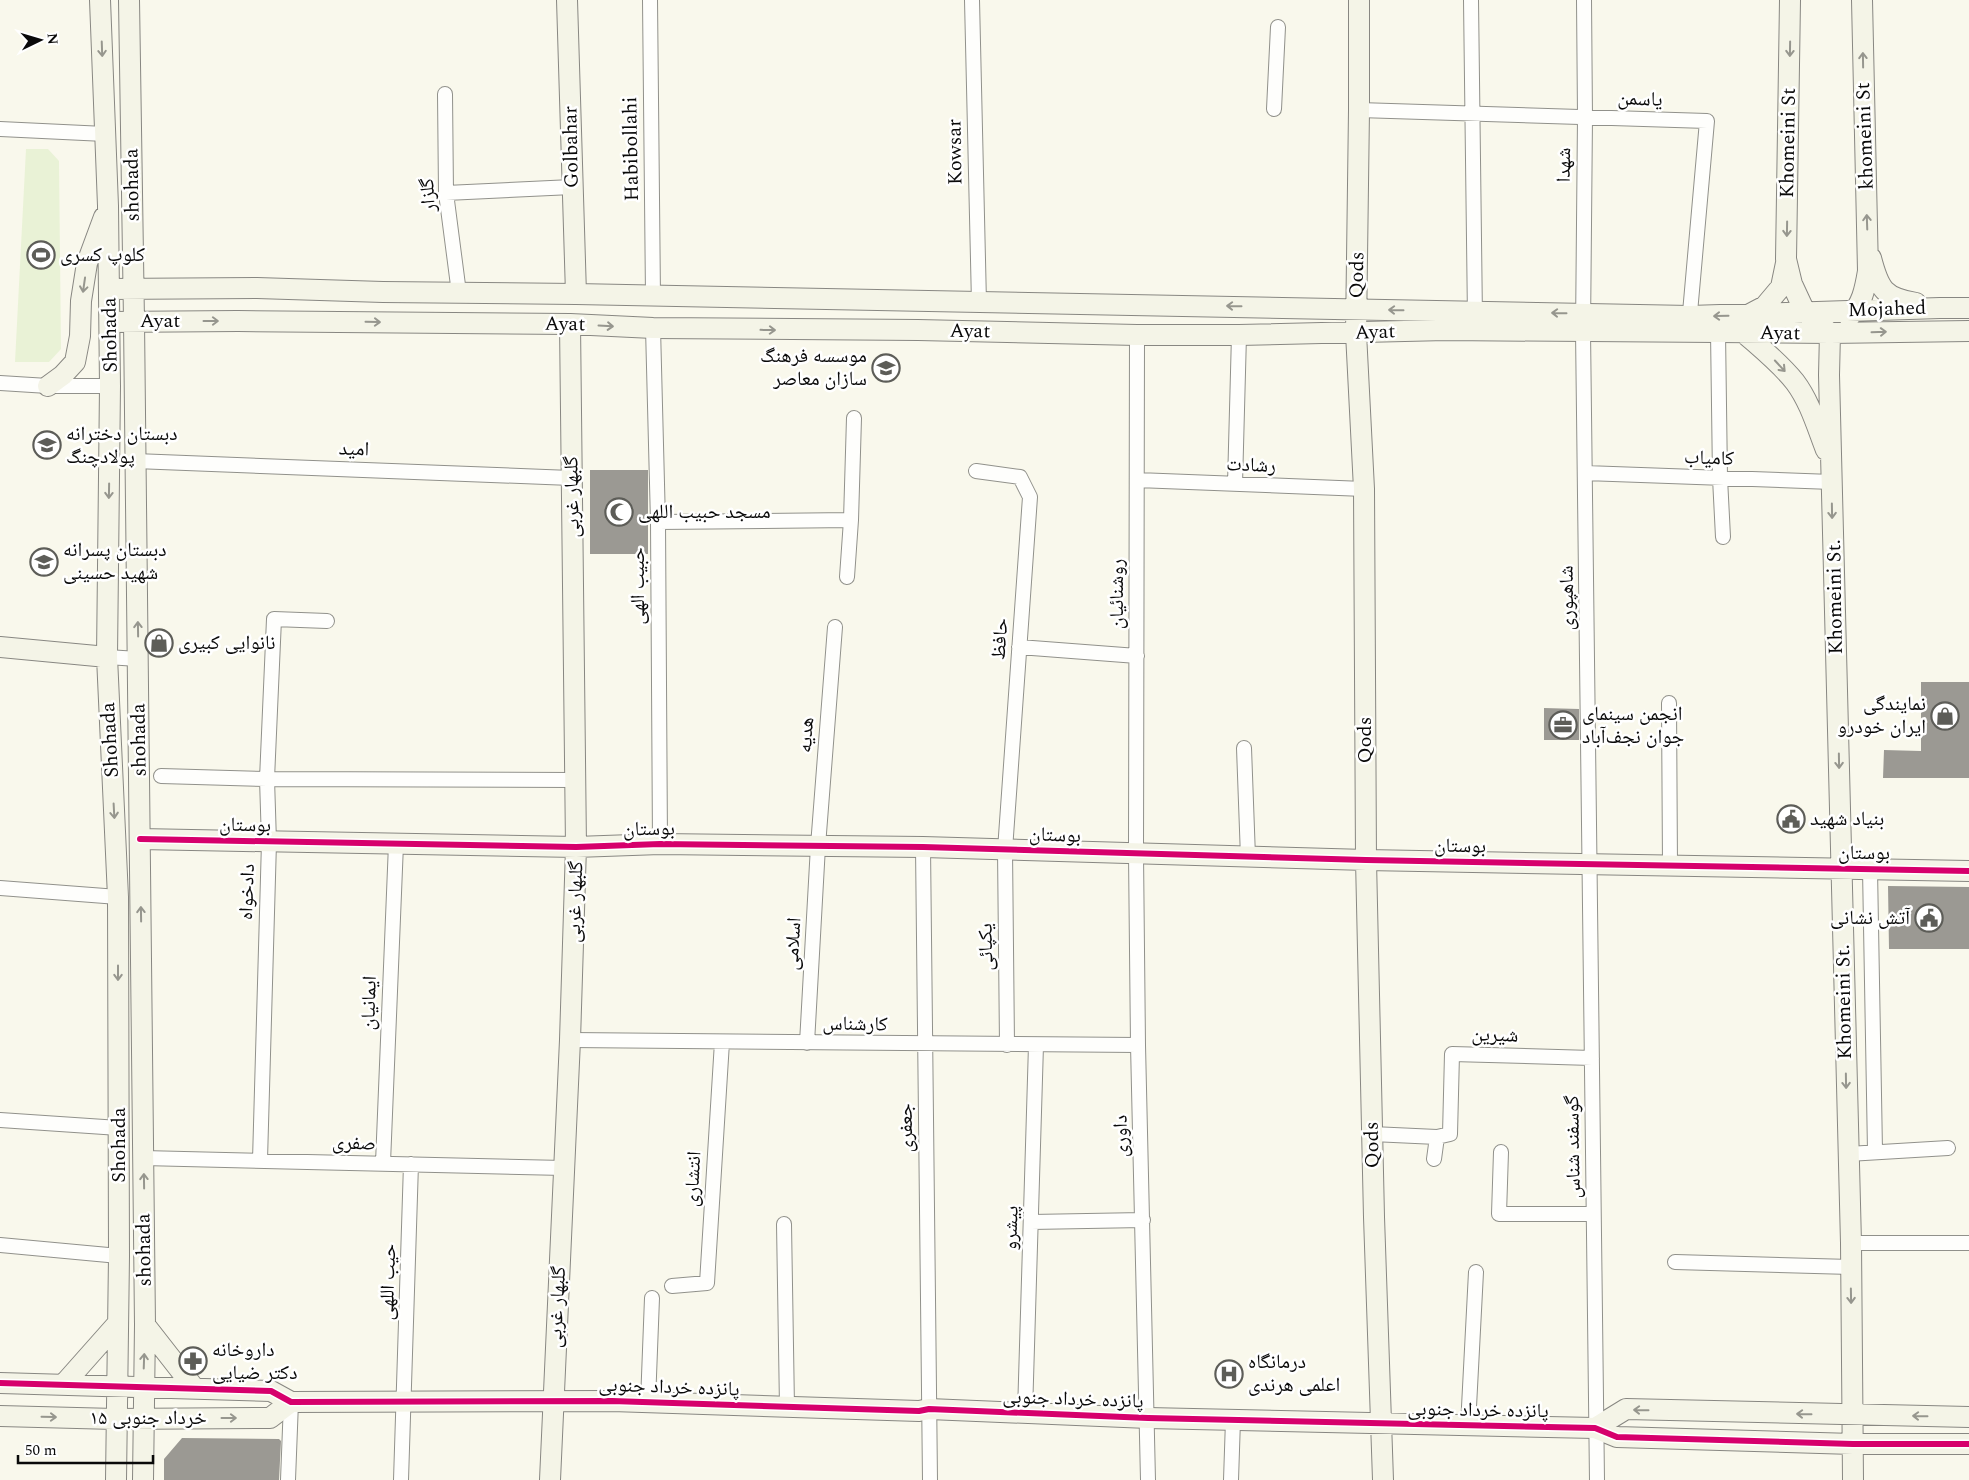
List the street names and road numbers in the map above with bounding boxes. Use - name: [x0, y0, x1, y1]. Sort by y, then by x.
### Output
- street label: khomeini St: [1848, 82, 1882, 190]
- street label: یاسمن: [1617, 83, 1663, 115]
- street label: Khomeini St: [1772, 88, 1804, 198]
- street label: Habibollahi: [615, 96, 647, 202]
- street label: Golbahar: [555, 106, 587, 188]
- street label: Kowsar: [939, 119, 971, 185]
- street label: شهدا: [1549, 147, 1579, 183]
- street label: shohada: [116, 148, 148, 222]
- street label: گلزار: [412, 177, 444, 214]
- street label: Qods: [1342, 251, 1372, 299]
- street label: Mojahed: [1847, 293, 1927, 325]
- street label: Shohada: [94, 297, 126, 373]
- street label: Ayat: [140, 306, 180, 336]
- street label: Ayat: [544, 309, 586, 339]
- street label: Ayat: [949, 316, 991, 346]
- street label: Ayat: [1354, 316, 1396, 348]
- street label: Ayat: [1759, 318, 1801, 348]
- street label: امید: [338, 433, 370, 465]
- street label: کامیاب: [1683, 442, 1735, 474]
- street label: رشادت: [1226, 449, 1276, 481]
- street label: گلبهار غربی: [556, 456, 588, 538]
- street label: Khomeini St.: [1819, 539, 1851, 655]
- street label: حبیب الهی: [623, 547, 653, 625]
- street label: روشنائیان: [1102, 559, 1132, 629]
- street label: شاهپوری: [1551, 565, 1583, 631]
- street label: حافظ: [984, 617, 1016, 661]
- street label: Shohada: [93, 701, 127, 778]
- street label: shohada: [123, 703, 155, 777]
- street label: هدیه: [790, 716, 822, 754]
- street label: Qods: [1350, 717, 1380, 763]
- street label: بوستان: [219, 810, 271, 840]
- street label: بوستان: [623, 814, 675, 844]
- street label: بوستان: [1028, 819, 1082, 851]
- street label: بوستان: [1434, 831, 1486, 861]
- street label: بوستان: [1838, 838, 1890, 868]
- street label: گلبهار غربی: [559, 860, 591, 943]
- street label: دادخواه: [231, 863, 263, 921]
- street label: اسلامی: [777, 917, 809, 971]
- street label: یکپائی: [971, 923, 1001, 971]
- street label: Khomeini St.: [1828, 944, 1860, 1060]
- street label: ایمانیان: [353, 975, 385, 1031]
- street label: کارشناس: [822, 1008, 888, 1040]
- street label: شیرین: [1471, 1019, 1519, 1051]
- street label: گوسفند شناس: [1557, 1095, 1589, 1199]
- street label: جعفری: [891, 1103, 921, 1153]
- street label: Shohada: [104, 1107, 134, 1183]
- street label: داوری: [1106, 1114, 1136, 1158]
- street label: Qods: [1357, 1121, 1387, 1169]
- street label: صفری: [332, 1127, 376, 1159]
- street label: انتشاری: [677, 1150, 709, 1208]
- street label: پیشرو: [995, 1205, 1027, 1251]
- street label: shohada: [128, 1213, 160, 1287]
- street label: حیب اللهی: [372, 1243, 404, 1321]
- street label: گلبهار غربی: [540, 1265, 574, 1349]
- street label: پانزده خرداد جنوبی: [598, 1370, 740, 1404]
- street label: پانزده خرداد جنوبی: [1002, 1382, 1144, 1416]
- street label: پانزده خرداد جنوبی: [1407, 1394, 1549, 1426]
- street label: ۱۵ خرداد جنوبی: [89, 1403, 207, 1433]

